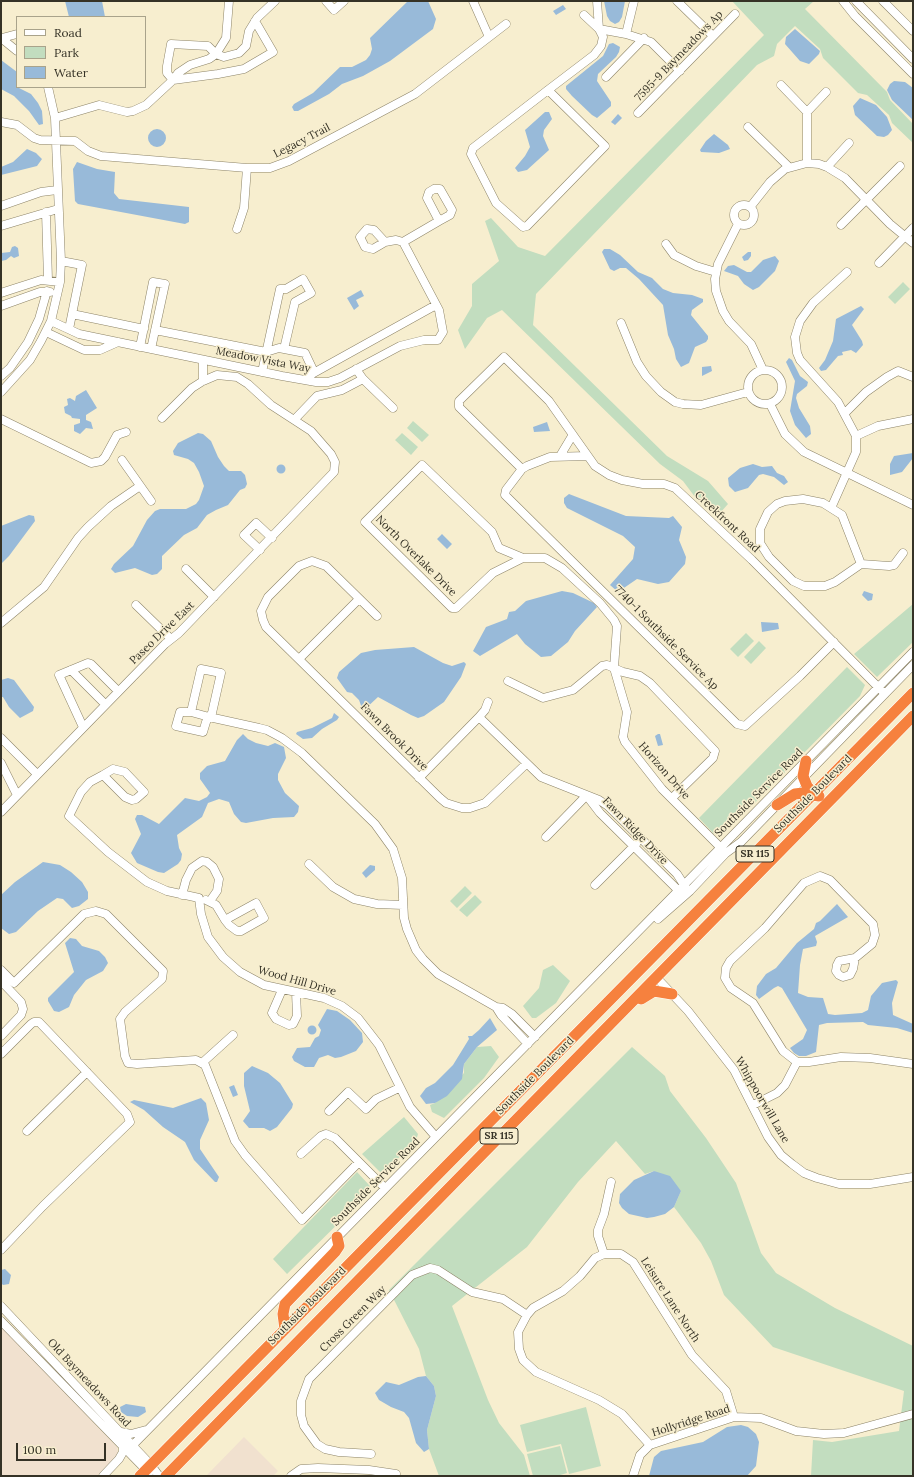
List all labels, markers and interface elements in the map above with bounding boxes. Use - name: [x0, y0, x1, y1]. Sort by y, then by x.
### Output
- street label: 7595-9 Baymeadows Ap: [632, 8, 726, 104]
- legend: [16, 16, 146, 88]
- text: Road: [54, 25, 82, 40]
- text: Park: [54, 45, 79, 60]
- text: Water: [54, 65, 88, 80]
- street label: Legacy Trail: [271, 121, 333, 161]
- street label: Meadow Vista Way: [215, 344, 311, 376]
- street label: Creekfront Road: [692, 488, 762, 556]
- street label: North Overlake Drive: [373, 513, 459, 599]
- street label: 7740-1 Southside Service Ap: [611, 583, 721, 693]
- street label: Paseo Drive East: [127, 599, 197, 667]
- street label: Fawn Brook Drive: [357, 700, 431, 774]
- street label: Horizon Drive: [636, 740, 692, 802]
- street label: Southside Service Road: [712, 746, 806, 840]
- street label: Southside Boulevard: [771, 752, 855, 836]
- street label: Fawn Ridge Drive: [600, 795, 670, 867]
- road number: SR 115: [736, 846, 774, 862]
- street label: Wood Hill Drive: [256, 964, 338, 998]
- street label: Southside Boulevard: [493, 1034, 577, 1118]
- street label: Whippoorwill Lane: [732, 1055, 792, 1145]
- road number: SR 115: [480, 1128, 518, 1144]
- street label: Southside Service Road: [329, 1135, 423, 1229]
- street label: Leisure Lane North: [638, 1255, 702, 1345]
- street label: Southside Boulevard: [265, 1264, 349, 1348]
- street label: Cross Green Way: [317, 1283, 389, 1355]
- street label: Old Baymeadows Road: [45, 1336, 133, 1430]
- street label: Hollyridge Road: [650, 1402, 732, 1440]
- scale bar: [18, 1435, 108, 1461]
- text: 100 m: [23, 1442, 56, 1457]

